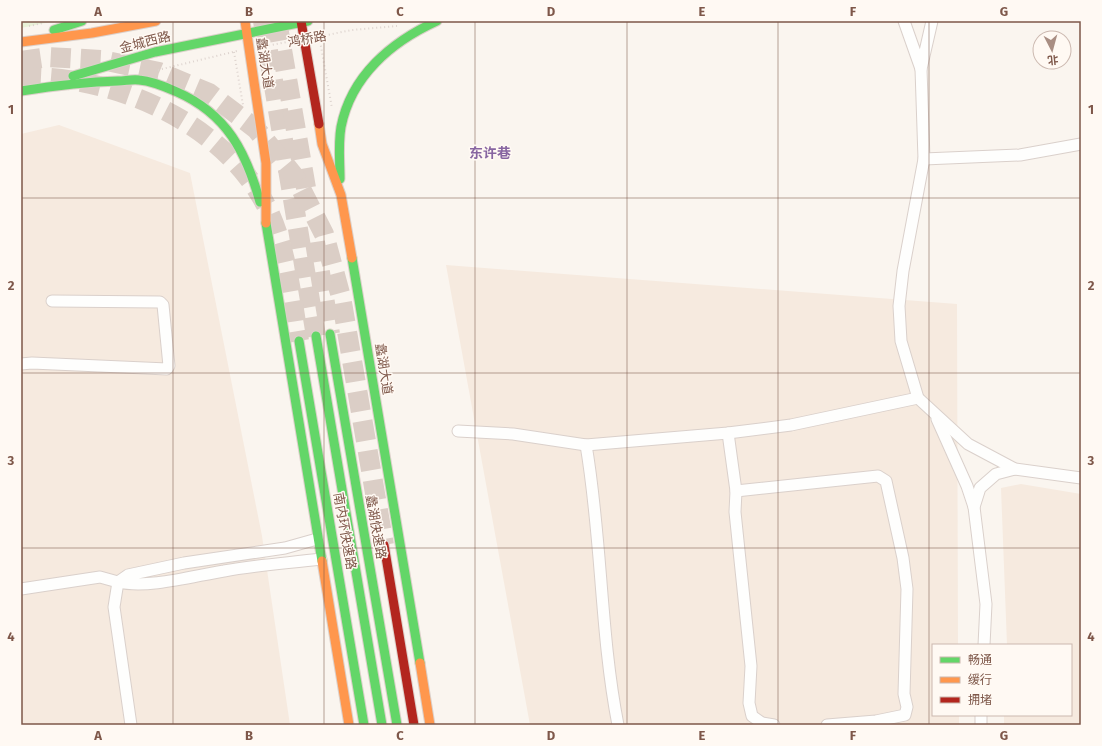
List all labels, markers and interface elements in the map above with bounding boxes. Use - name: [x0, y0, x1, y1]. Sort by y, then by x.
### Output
- text: A: [93, 4, 102, 19]
- text: B: [245, 4, 253, 19]
- text: C: [396, 4, 404, 19]
- text: D: [547, 4, 556, 19]
- text: E: [699, 4, 706, 19]
- text: F: [850, 4, 857, 19]
- text: G: [1000, 4, 1008, 19]
- street label: 金城西路: [118, 28, 172, 56]
- street label: 鸿桥路: [286, 28, 328, 50]
- north arrow: [1032, 30, 1072, 70]
- street label: 蠡湖大道: [254, 36, 276, 90]
- text: 北: [1047, 52, 1059, 66]
- text: 1: [8, 102, 14, 117]
- text: 1: [1088, 102, 1094, 117]
- district label: 东许巷: [469, 145, 511, 162]
- text: 2: [8, 278, 15, 293]
- text: 2: [1088, 278, 1095, 293]
- street label: 蠡湖大道: [373, 342, 395, 396]
- text: 3: [7, 453, 15, 468]
- text: 3: [1087, 453, 1095, 468]
- street label: 南内环快速路: [331, 491, 359, 571]
- street label: 蠡湖快速路: [363, 494, 389, 560]
- text: 4: [7, 629, 15, 644]
- text: 4: [1087, 629, 1095, 644]
- legend: [932, 644, 1072, 716]
- text: 畅通: [968, 653, 992, 667]
- text: 缓行: [968, 673, 992, 687]
- text: 拥堵: [968, 693, 992, 707]
- text: A: [93, 728, 102, 743]
- text: B: [245, 728, 253, 743]
- text: C: [396, 728, 404, 743]
- text: D: [547, 728, 556, 743]
- text: E: [699, 728, 706, 743]
- text: F: [850, 728, 857, 743]
- text: G: [1000, 728, 1008, 743]

